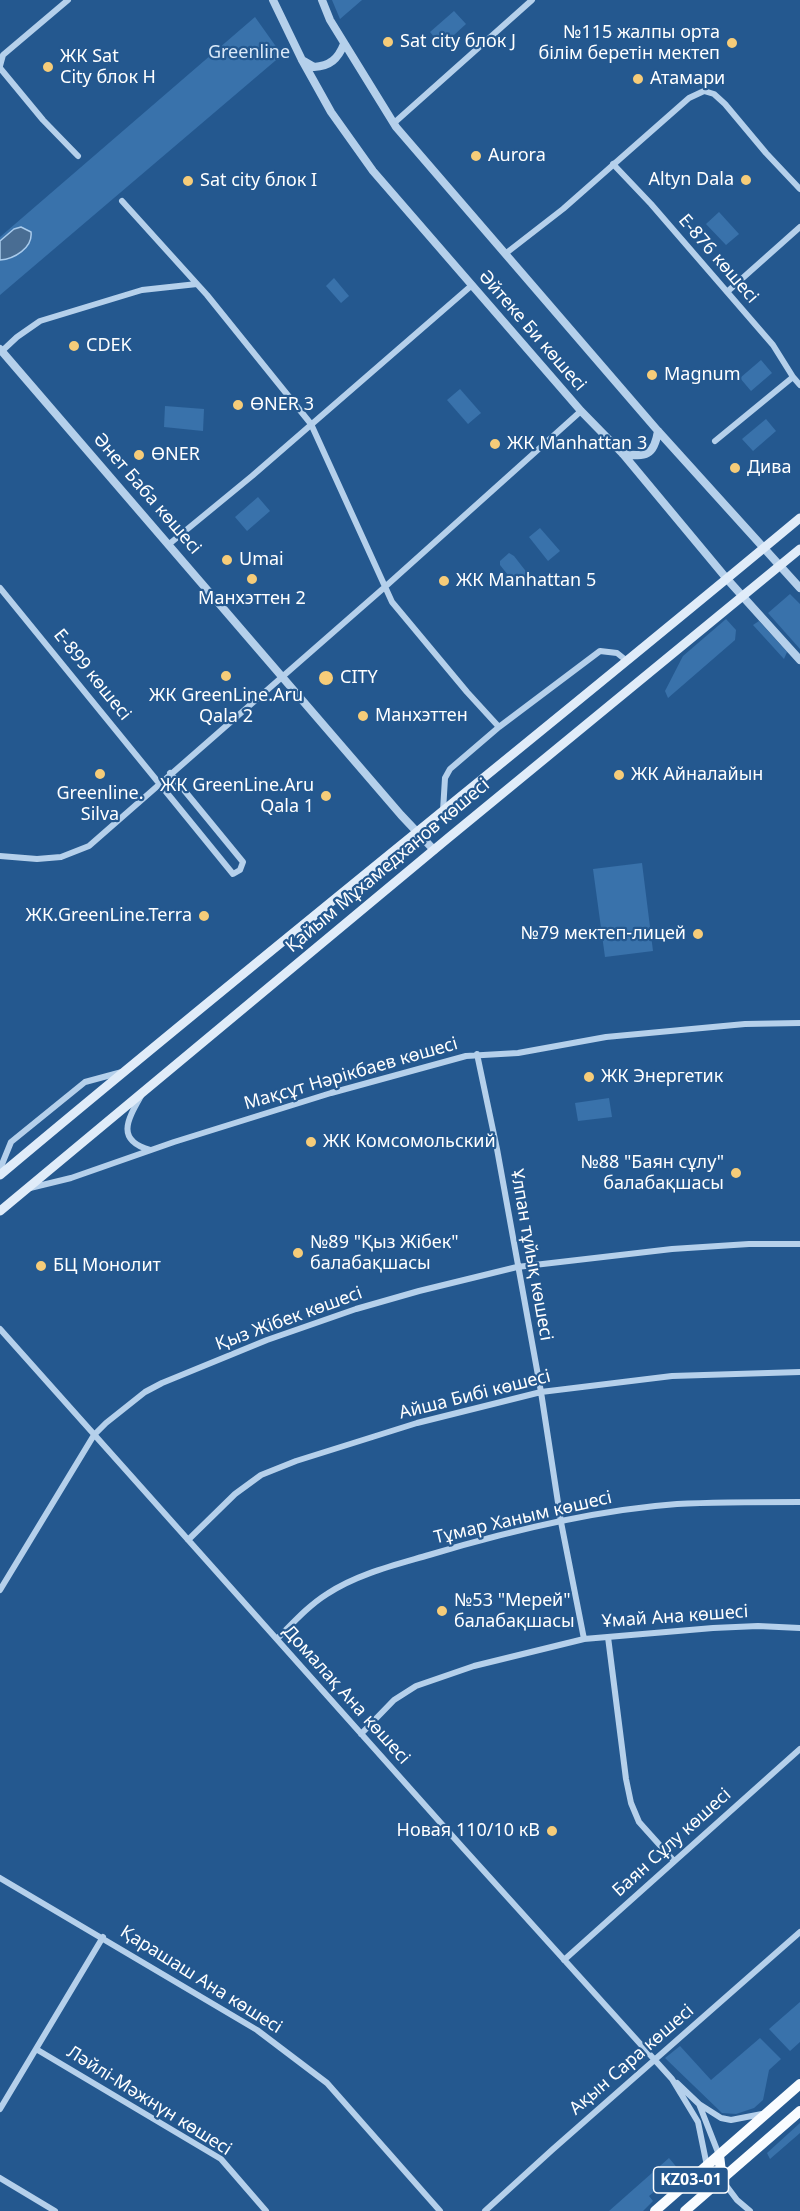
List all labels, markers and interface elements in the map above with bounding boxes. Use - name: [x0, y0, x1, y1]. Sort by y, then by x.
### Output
- place label: №115 жалпы орта білім беретін мектеп: [538, 22, 720, 64]
- place label: Sat city блок J: [400, 31, 516, 53]
- marker: Sat city блок J: [381, 35, 395, 49]
- marker: №115 жалпы орта білім беретін мектеп: [725, 36, 739, 50]
- park label: Greenline: [208, 42, 290, 64]
- place label: ЖК Sat City блок H: [60, 46, 156, 88]
- marker: ЖК Sat City блок H: [41, 60, 55, 74]
- place label: Атамари: [650, 68, 725, 90]
- marker: Атамари: [631, 72, 645, 86]
- place label: Aurora: [488, 145, 546, 167]
- marker: Aurora: [469, 149, 483, 163]
- place label: Altyn Dala: [648, 169, 734, 191]
- place label: Sat city блок I: [200, 170, 317, 192]
- marker: Altyn Dala: [739, 173, 753, 187]
- marker: Sat city блок I: [181, 174, 195, 188]
- street label: Е-876 көшесі: [673, 210, 763, 308]
- street label: Әйтеке Би көшесі: [474, 266, 590, 396]
- place label: CDEK: [86, 335, 132, 357]
- marker: CDEK: [67, 339, 81, 353]
- place label: Magnum: [664, 364, 741, 386]
- marker: Magnum: [645, 368, 659, 382]
- place label: ӨNER 3: [250, 394, 314, 416]
- marker: ӨNER 3: [231, 398, 245, 412]
- street label: Әнет Баба көшесі: [89, 429, 205, 559]
- place label: ЖК Manhattan 3: [507, 433, 647, 455]
- marker: ЖК Manhattan 3: [488, 437, 502, 451]
- place label: ӨNER: [151, 444, 200, 466]
- marker: ӨNER: [132, 448, 146, 462]
- place label: Дива: [747, 457, 791, 479]
- marker: Дива: [728, 461, 742, 475]
- place label: Umai: [239, 549, 284, 571]
- marker: Umai: [220, 553, 234, 567]
- place label: ЖК Manhattan 5: [456, 570, 596, 592]
- marker: Манхэттен 2: [245, 572, 259, 586]
- marker: ЖК Manhattan 5: [437, 574, 451, 588]
- place label: Манхэттен 2: [198, 588, 306, 610]
- street label: Е-899 көшесі: [49, 625, 135, 725]
- place label: CITY: [340, 667, 378, 689]
- marker: ЖК GreenLine.Aru Qala 2: [219, 669, 233, 683]
- marker: CITY: [317, 669, 335, 687]
- place label: ЖК GreenLine.Aru Qala 2: [149, 685, 303, 728]
- place label: Манхэттен: [375, 705, 468, 727]
- marker: Манхэттен: [356, 709, 370, 723]
- place label: ЖК Айналайын: [631, 764, 763, 786]
- marker: Greenline. Silva: [93, 767, 107, 781]
- marker: ЖК Айналайын: [612, 768, 626, 782]
- street label: Қайым Мұхамедханов көшесі: [282, 774, 494, 958]
- place label: ЖК GreenLine.Aru Qala 1: [160, 775, 314, 818]
- place label: Greenline. Silva: [57, 783, 143, 826]
- marker: ЖК GreenLine.Aru Qala 1: [319, 789, 333, 803]
- place label: ЖК.GreenLine.Terra: [26, 905, 192, 927]
- marker: ЖК.GreenLine.Terra: [197, 909, 211, 923]
- place label: №79 мектеп-лицей: [520, 923, 686, 945]
- marker: №79 мектеп-лицей: [691, 927, 705, 941]
- street label: Мақсұт Нәрікбаев көшесі: [242, 1033, 460, 1115]
- place label: ЖК Энергетик: [601, 1066, 723, 1088]
- marker: ЖК Энергетик: [582, 1070, 596, 1084]
- place label: ЖК Комсомольский: [323, 1131, 496, 1153]
- marker: ЖК Комсомольский: [304, 1135, 318, 1149]
- place label: №88 "Баян сұлу" балабақшасы: [580, 1152, 724, 1194]
- marker: №88 "Баян сұлу" балабақшасы: [729, 1166, 743, 1180]
- street label: Ұлпан тұйық көшесі: [505, 1167, 557, 1343]
- place label: №89 "Қыз Жібек" балабақшасы: [310, 1232, 459, 1274]
- marker: №89 "Қыз Жібек" балабақшасы: [291, 1246, 305, 1260]
- place label: БЦ Монолит: [53, 1255, 161, 1277]
- marker: БЦ Монолит: [34, 1259, 48, 1273]
- street label: Қыз Жібек көшесі: [213, 1282, 365, 1356]
- street label: Айша Бибі көшесі: [397, 1366, 553, 1424]
- street label: Тұмар Ханым көшесі: [432, 1487, 614, 1549]
- place label: №53 "Мерей" балабақшасы: [454, 1590, 575, 1632]
- street label: Ұмай Ана көшесі: [601, 1601, 749, 1633]
- marker: №53 "Мерей" балабақшасы: [435, 1604, 449, 1618]
- street label: Домалақ Ана көшесі: [278, 1621, 414, 1769]
- street label: Баян Сұлу көшесі: [608, 1784, 736, 1902]
- place label: Новая 110/10 кВ: [397, 1820, 540, 1842]
- marker: Новая 110/10 кВ: [545, 1824, 559, 1838]
- street label: Қарашаш Ана көшесі: [116, 1921, 286, 2039]
- street label: Ақын Сара көшесі: [565, 2000, 699, 2120]
- street label: Ләйлі-Мәжнүн көшесі: [63, 2041, 235, 2161]
- road number: KZ03-01: [654, 2167, 728, 2193]

